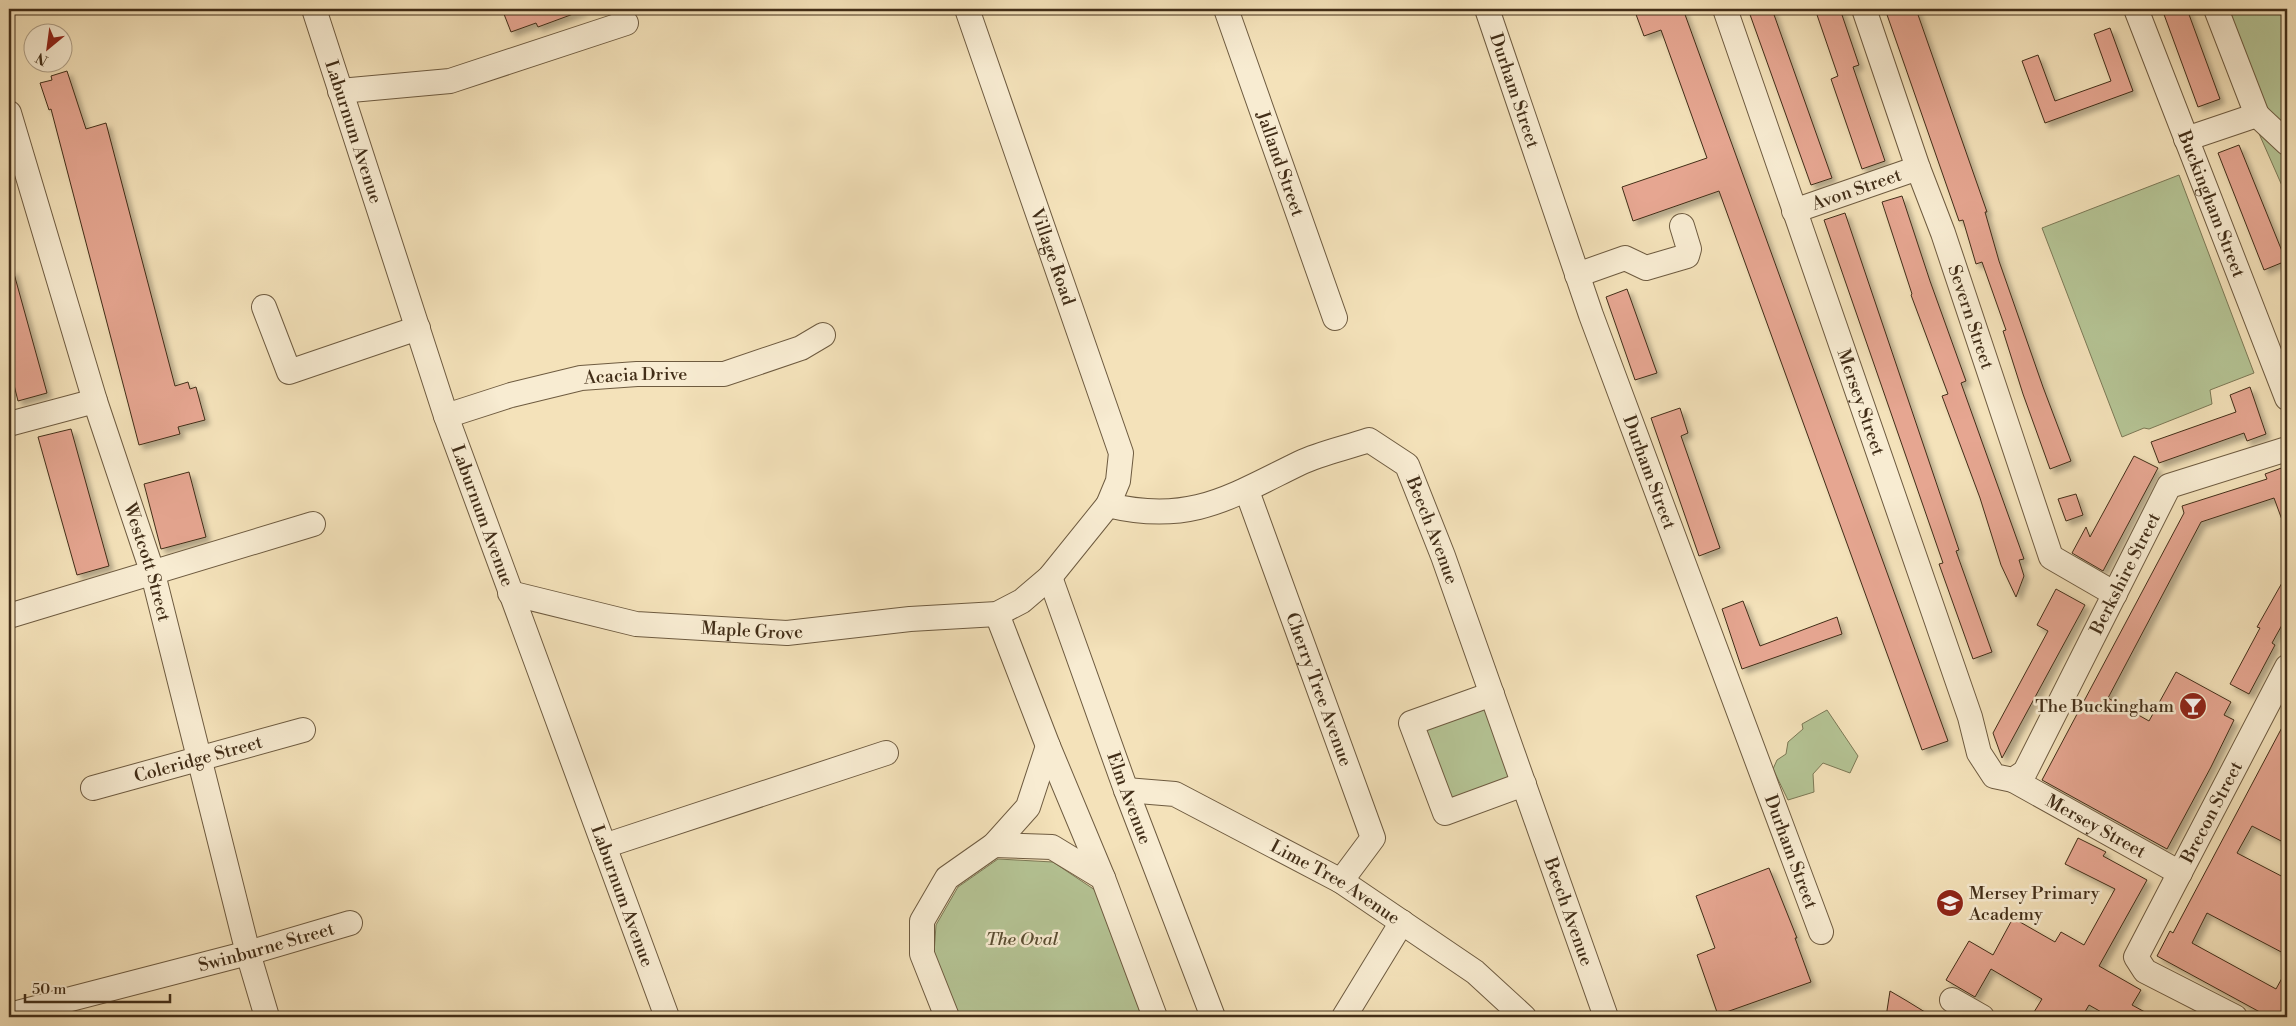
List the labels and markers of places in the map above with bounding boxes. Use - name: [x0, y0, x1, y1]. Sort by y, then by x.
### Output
- bar icon: The Buckingham: [2178, 691, 2208, 721]
- place label: The Buckingham: [2035, 695, 2174, 718]
- place label: Mersey Primary Academy: [1968, 882, 2100, 926]
- school or university icon: Mersey Primary Academy: [1935, 888, 1965, 918]

